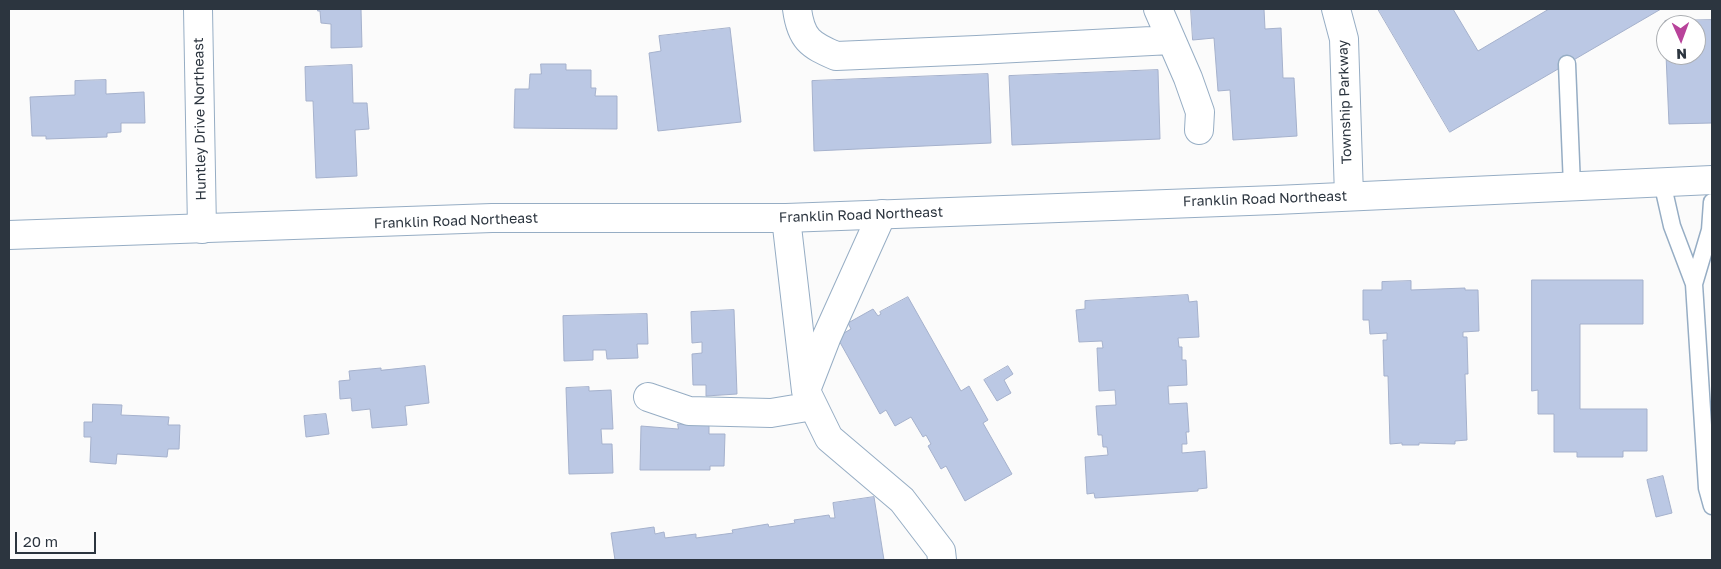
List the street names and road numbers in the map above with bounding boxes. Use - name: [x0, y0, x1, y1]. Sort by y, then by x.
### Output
- street label: Huntley Drive Northeast: [190, 37, 210, 201]
- street label: Township Parkway: [1334, 39, 1356, 165]
- street label: Franklin Road Northeast: [1183, 188, 1347, 210]
- street label: Franklin Road Northeast: [779, 204, 943, 226]
- street label: Franklin Road Northeast: [374, 210, 538, 232]

